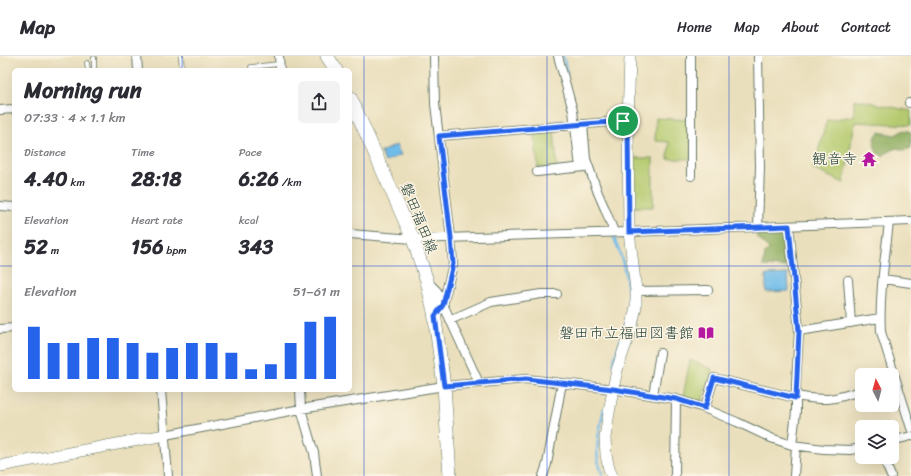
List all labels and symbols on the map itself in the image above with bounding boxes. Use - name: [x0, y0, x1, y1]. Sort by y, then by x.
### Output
- pin: [606, 104, 640, 138]
- place label: 観音寺: [812, 146, 857, 172]
- temple icon: 観音寺: [860, 150, 878, 168]
- street label: 磐田福田線: [393, 178, 445, 258]
- place label: 磐田市立福田図書館: [559, 320, 694, 346]
- library icon: 磐田市立福田図書館: [697, 324, 715, 342]
- north arrow: [855, 368, 899, 412]

